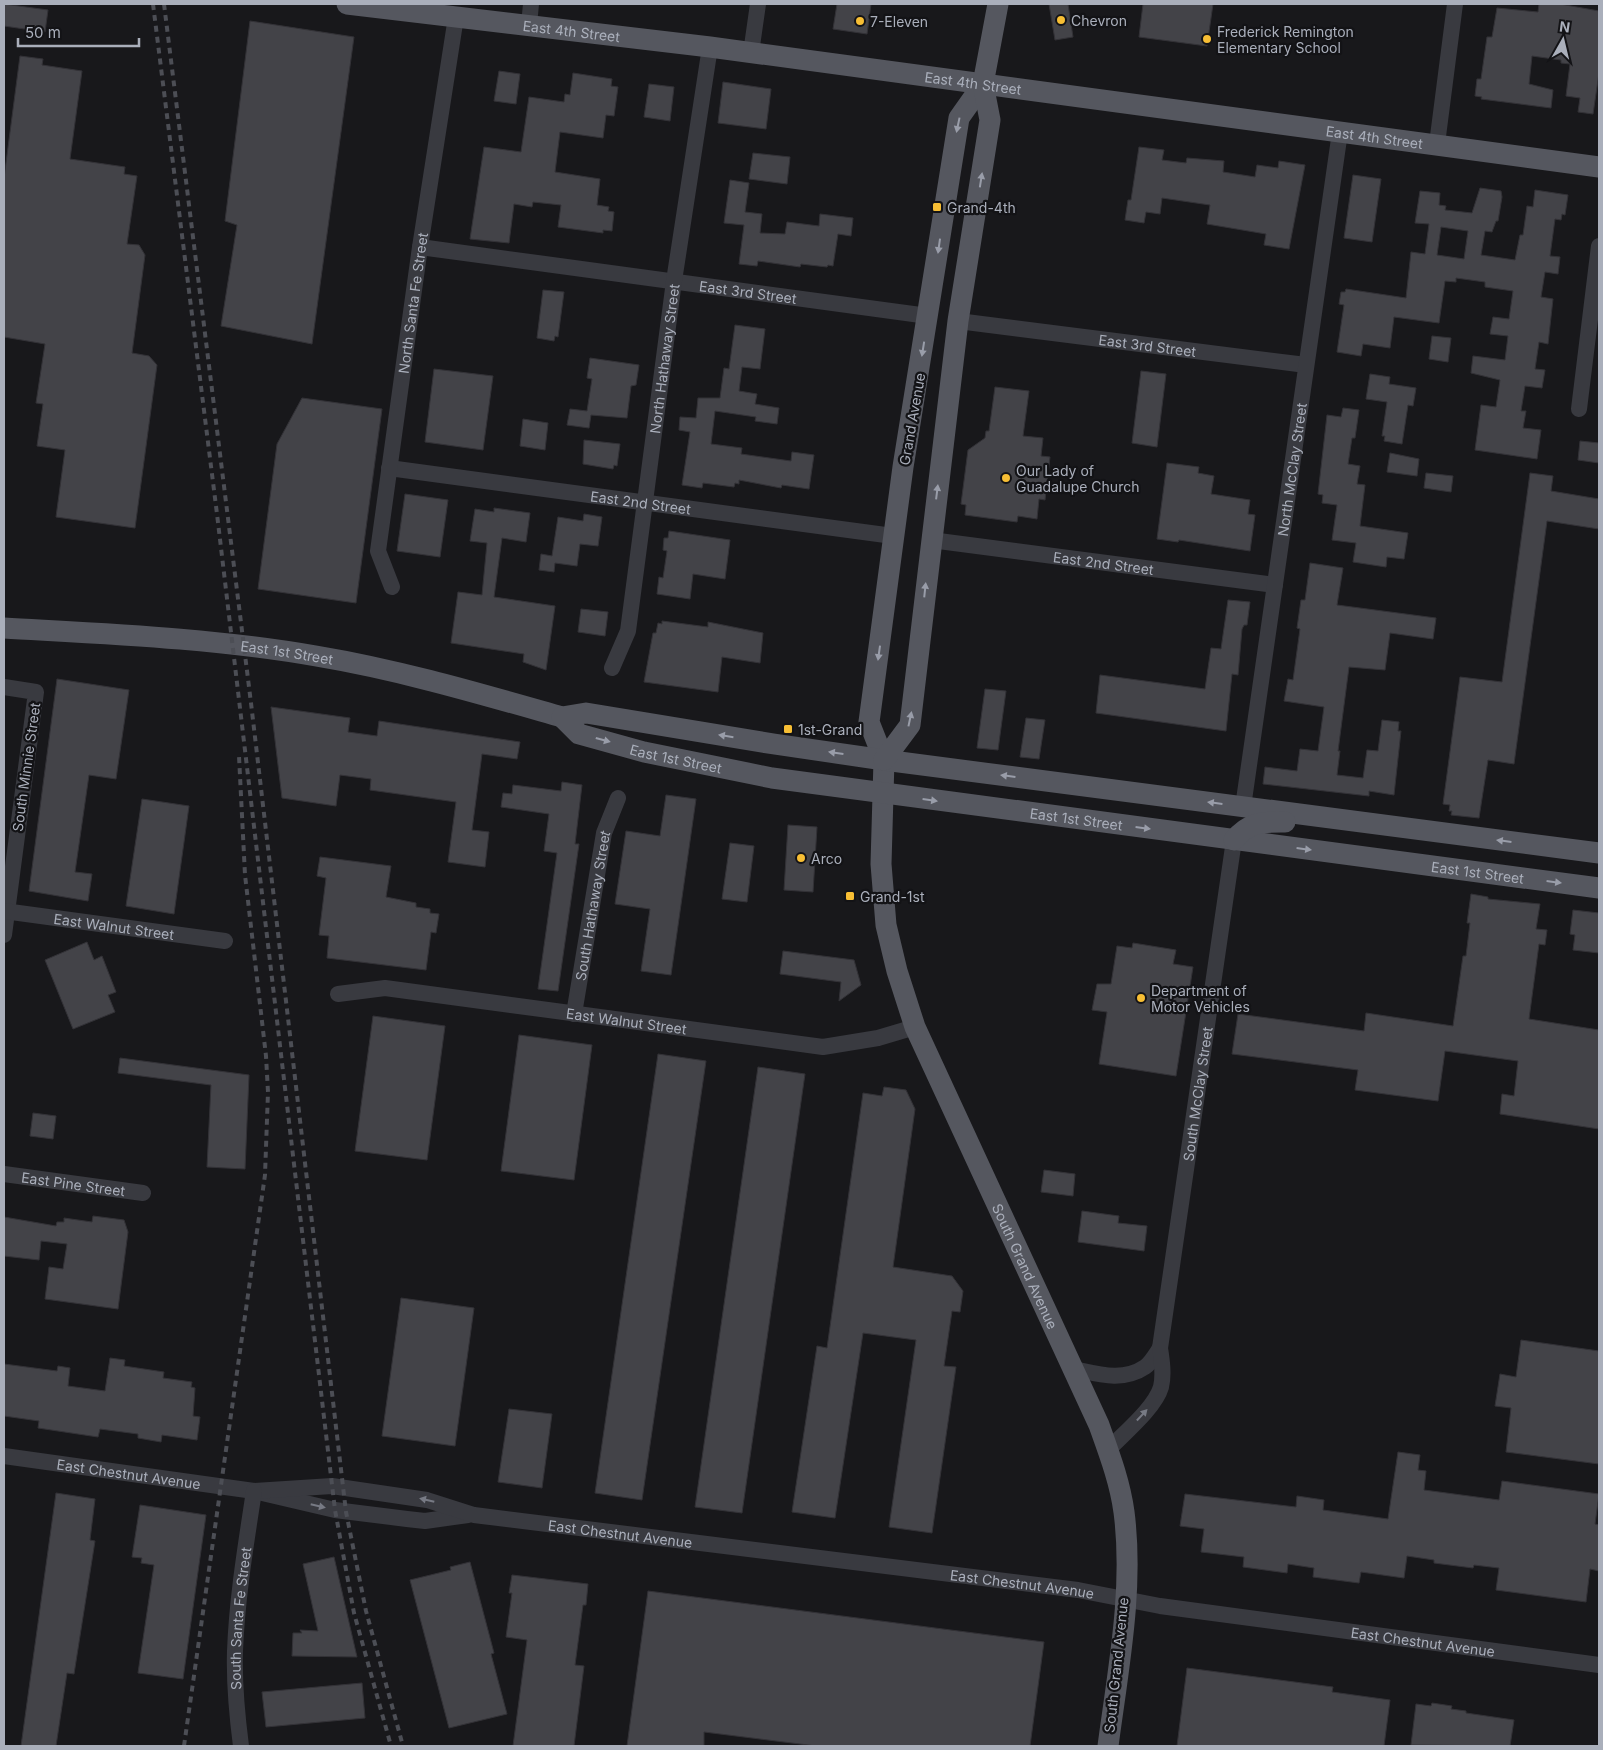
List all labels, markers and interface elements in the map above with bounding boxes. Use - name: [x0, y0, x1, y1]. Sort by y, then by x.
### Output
- place label: Chevron: [1071, 12, 1127, 29]
- place label: 7-Eleven: [870, 13, 928, 30]
- marker: Chevron: [1055, 14, 1067, 26]
- scale bar: [18, 15, 139, 47]
- marker: 7-Eleven: [854, 15, 866, 27]
- north arrow: [1538, 15, 1588, 65]
- street label: East 4th Street: [522, 16, 621, 45]
- text: N: [1558, 17, 1571, 36]
- text: 50 m: [25, 23, 61, 42]
- place label: Frederick Remington Elementary School: [1217, 23, 1354, 56]
- marker: Frederick Remington Elementary School: [1201, 33, 1213, 45]
- street label: East 4th Street: [924, 68, 1023, 98]
- one-way arrow: [954, 118, 962, 133]
- street label: East 4th Street: [1325, 122, 1424, 152]
- one-way arrow: [977, 172, 985, 188]
- place label: Grand-4th: [947, 199, 1016, 216]
- marker: Grand-4th: [931, 201, 943, 213]
- street label: North Santa Fe Street: [394, 231, 431, 375]
- one-way arrow: [935, 239, 943, 255]
- street label: East 3rd Street: [698, 277, 798, 307]
- street label: North Hathaway Street: [646, 282, 682, 435]
- street label: East 3rd Street: [1098, 330, 1198, 360]
- one-way arrow: [919, 341, 927, 357]
- street label: Grand Avenue: [896, 371, 928, 467]
- street label: North McClay Street: [1274, 401, 1310, 537]
- place label: Our Lady of Guadalupe Church: [1016, 462, 1139, 495]
- marker: Our Lady of Guadalupe Church: [1000, 472, 1012, 484]
- one-way arrow: [933, 484, 941, 500]
- street label: East 2nd Street: [589, 487, 692, 517]
- street label: East 2nd Street: [1052, 548, 1155, 578]
- one-way arrow: [921, 582, 929, 598]
- street label: East 1st Street: [240, 637, 335, 667]
- one-way arrow: [874, 645, 882, 661]
- street label: South Minnie Street: [9, 701, 44, 833]
- one-way arrow: [906, 711, 914, 727]
- place label: 1st-Grand: [798, 721, 862, 738]
- marker: 1st-Grand: [782, 723, 794, 735]
- one-way arrow: [718, 732, 734, 740]
- one-way arrow: [595, 737, 610, 745]
- street label: East 1st Street: [628, 740, 724, 776]
- one-way arrow: [828, 749, 844, 757]
- one-way arrow: [1000, 772, 1016, 780]
- one-way arrow: [922, 796, 938, 804]
- one-way arrow: [1207, 799, 1223, 807]
- street label: East 1st Street: [1029, 804, 1124, 833]
- one-way arrow: [1136, 824, 1152, 832]
- street label: South Hathaway Street: [571, 827, 613, 982]
- one-way arrow: [1496, 837, 1512, 845]
- one-way arrow: [1297, 845, 1313, 853]
- place label: Arco: [811, 850, 842, 867]
- marker: Arco: [795, 852, 807, 864]
- street label: East 1st Street: [1430, 857, 1526, 887]
- one-way arrow: [1547, 878, 1563, 886]
- place label: Grand-1st: [860, 888, 925, 905]
- marker: Grand-1st: [844, 890, 856, 902]
- street label: East Walnut Street: [53, 909, 176, 943]
- place label: Department of Motor Vehicles: [1151, 982, 1250, 1015]
- marker: Department of Motor Vehicles: [1135, 992, 1147, 1004]
- street label: East Walnut Street: [565, 1004, 688, 1037]
- street label: South McClay Street: [1179, 1025, 1215, 1162]
- street label: East Pine Street: [20, 1168, 127, 1199]
- street label: South Grand Avenue: [989, 1201, 1062, 1331]
- one-way arrow: [1136, 1409, 1148, 1421]
- street label: East Chestnut Avenue: [56, 1455, 202, 1492]
- one-way arrow: [419, 1496, 435, 1504]
- one-way arrow: [311, 1502, 326, 1510]
- street label: East Chestnut Avenue: [547, 1516, 693, 1551]
- street label: South Santa Fe Street: [226, 1545, 254, 1690]
- street label: East Chestnut Avenue: [949, 1566, 1096, 1601]
- street label: South Grand Avenue: [1100, 1596, 1132, 1734]
- street label: East Chestnut Avenue: [1350, 1623, 1496, 1659]

